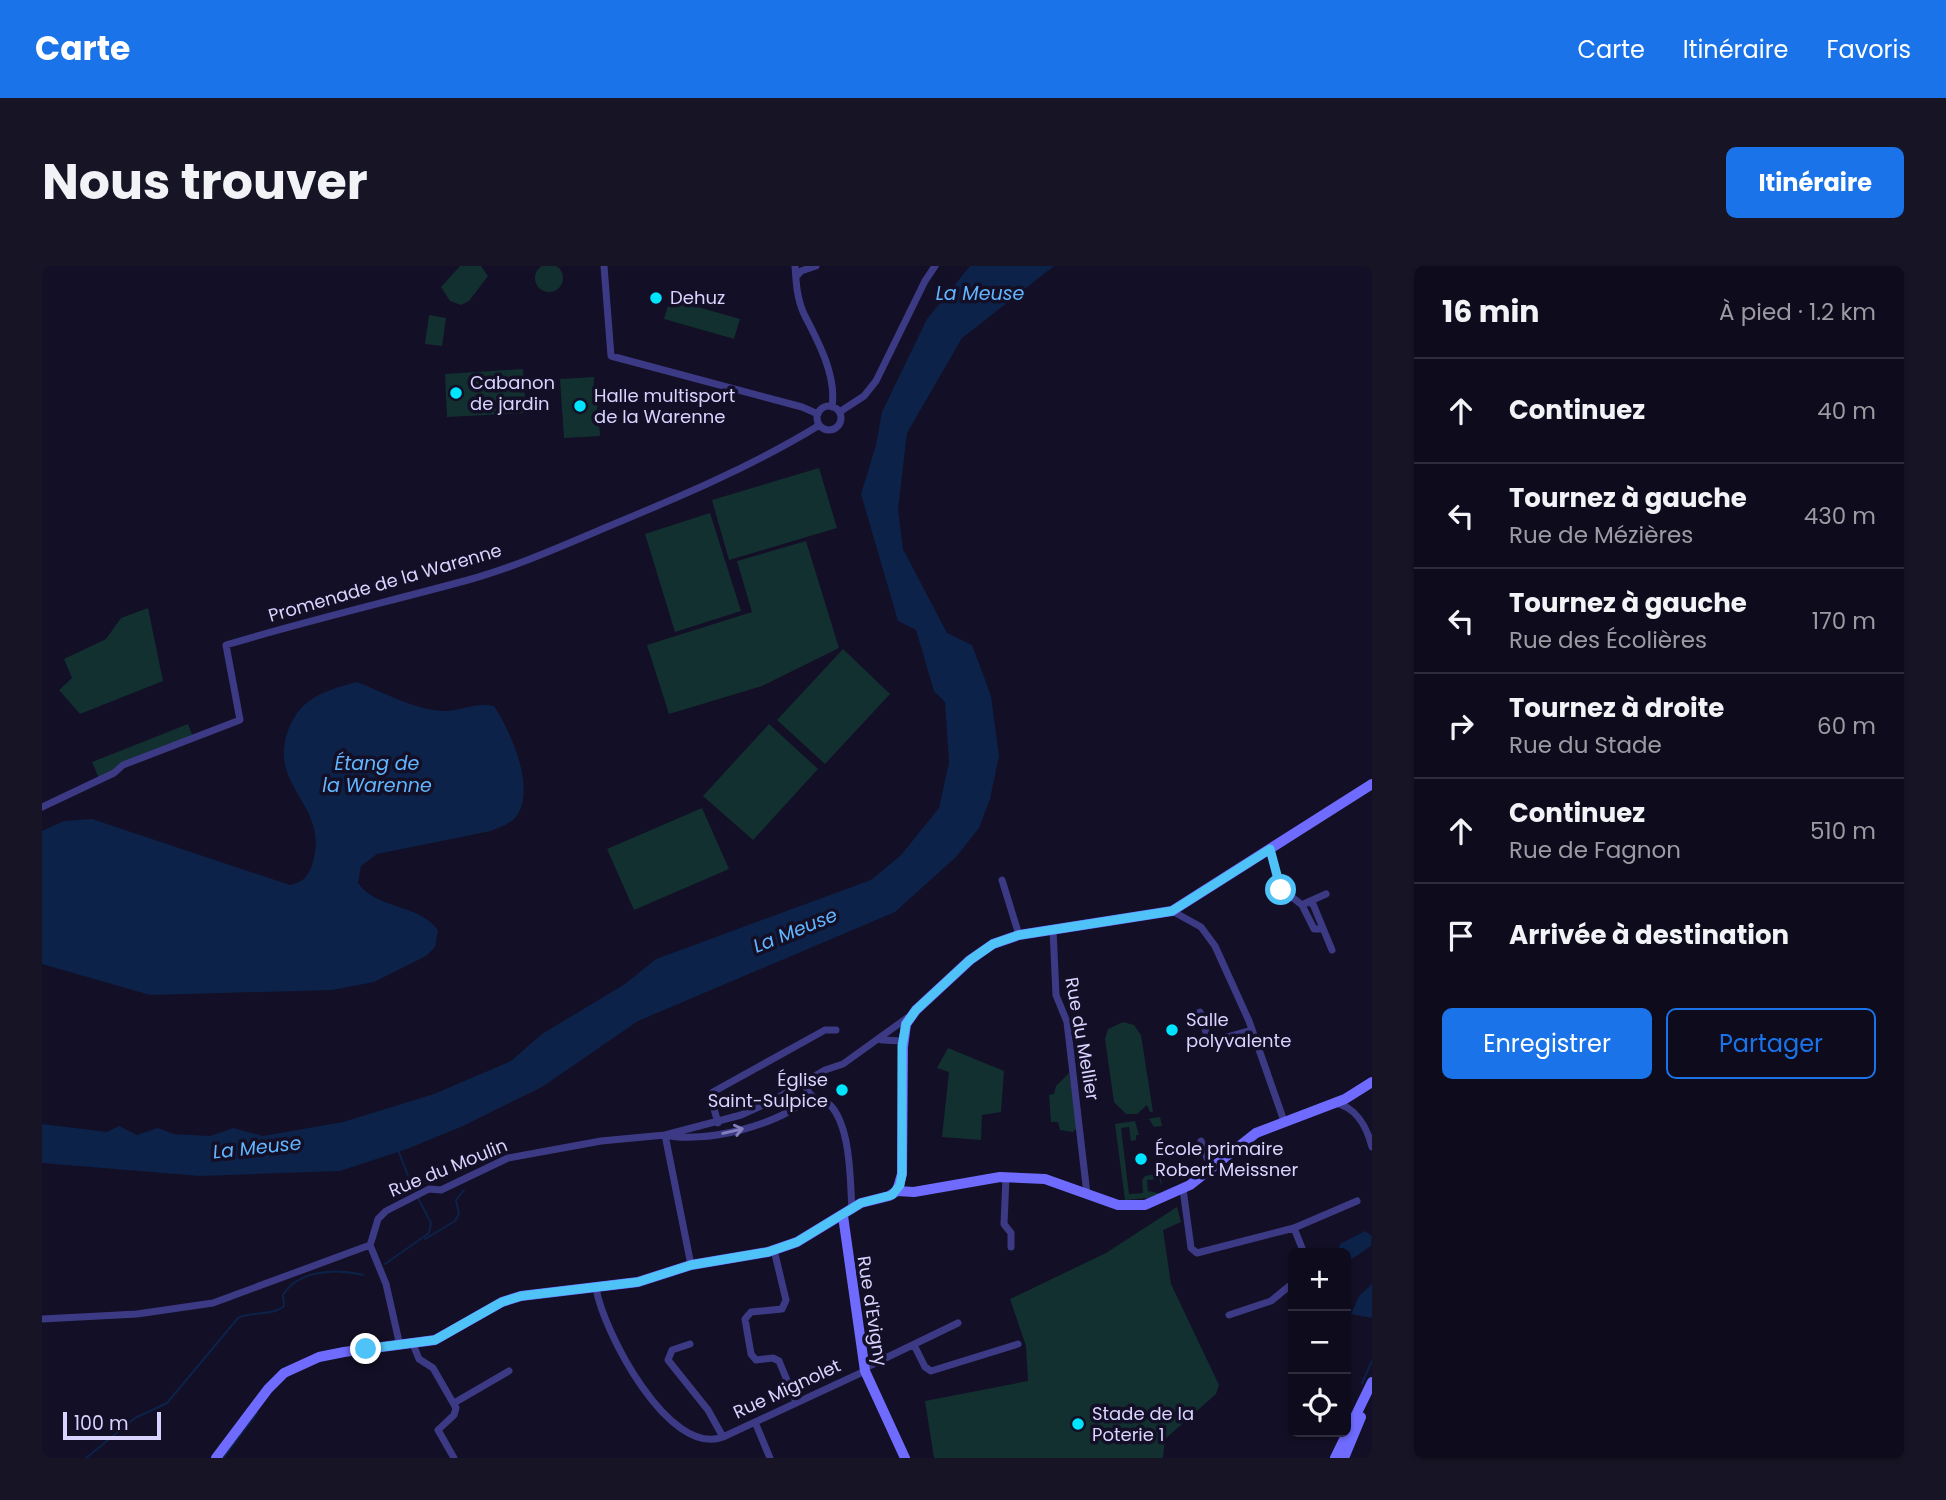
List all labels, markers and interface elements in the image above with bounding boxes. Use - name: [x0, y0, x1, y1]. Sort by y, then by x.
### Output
- text: Carte: [35, 25, 130, 72]
- text: Carte: [1577, 33, 1645, 66]
- text: Itinéraire: [1683, 33, 1788, 66]
- text: Favoris: [1826, 33, 1911, 66]
- button: Itinéraire: [1726, 147, 1904, 218]
- text: Nous trouver: [42, 148, 368, 216]
- water label: La Meuse: [936, 280, 1025, 307]
- place label: Dehuz: [670, 285, 725, 310]
- marker: Dehuz: [648, 290, 664, 306]
- text: 16 min: [1442, 290, 1540, 333]
- text: À pied · 1.2 km: [1719, 296, 1876, 328]
- place label: Cabanon de jardin: [470, 370, 555, 416]
- place label: Halle multisport de la Warenne: [594, 383, 735, 429]
- marker: Cabanon de jardin: [448, 385, 464, 401]
- icon: ahead: [1442, 392, 1480, 430]
- text: Continuez: [1509, 392, 1645, 428]
- text: 40 m: [1817, 395, 1876, 427]
- marker: Halle multisport de la Warenne: [572, 398, 588, 414]
- text: Tournez à gauche: [1509, 480, 1747, 516]
- icon: left: [1442, 497, 1480, 535]
- text: 430 m: [1804, 500, 1876, 532]
- text: Rue de Mézières: [1509, 519, 1693, 551]
- street label: Promenade de la Warenne: [265, 537, 504, 628]
- text: Tournez à gauche: [1509, 585, 1747, 621]
- icon: left: [1442, 602, 1480, 640]
- text: 170 m: [1812, 605, 1876, 637]
- text: Rue des Écolières: [1509, 624, 1707, 656]
- text: Tournez à droite: [1509, 690, 1724, 726]
- icon: right: [1442, 707, 1480, 745]
- text: 60 m: [1817, 710, 1876, 742]
- text: Rue du Stade: [1509, 729, 1662, 761]
- water label: Étang de la Warenne: [322, 750, 432, 799]
- text: Continuez: [1509, 795, 1645, 831]
- icon: ahead: [1442, 812, 1480, 850]
- text: 510 m: [1810, 815, 1876, 847]
- text: Rue de Fagnon: [1509, 834, 1681, 866]
- route start: [1265, 874, 1296, 905]
- water label: La Meuse: [749, 901, 842, 960]
- icon: arrive: [1442, 917, 1480, 955]
- text: Arrivée à destination: [1509, 917, 1789, 953]
- street label: Rue du Mellier: [1059, 975, 1106, 1103]
- place label: Salle polyvalente: [1186, 1007, 1291, 1053]
- button: Enregistrer: [1442, 1008, 1652, 1079]
- button: Partager: [1666, 1008, 1876, 1079]
- marker: Salle polyvalente: [1164, 1022, 1180, 1038]
- place label: Église Saint-Sulpice: [708, 1067, 828, 1113]
- marker: Église Saint-Sulpice: [834, 1082, 850, 1098]
- one-way arrow: [721, 1124, 743, 1137]
- water label: La Meuse: [212, 1129, 303, 1166]
- street label: Rue du Moulin: [385, 1132, 511, 1203]
- place label: École primaire Robert Meissner: [1155, 1136, 1298, 1182]
- marker: École primaire Robert Meissner: [1133, 1151, 1149, 1167]
- map controls: [1288, 1248, 1351, 1437]
- button: +: [1288, 1248, 1351, 1311]
- street label: Rue d'Evigny: [851, 1254, 894, 1368]
- button: −: [1288, 1311, 1351, 1374]
- route end: [350, 1333, 381, 1364]
- street label: Rue Mignolet: [729, 1353, 845, 1424]
- button: locate: [1288, 1374, 1351, 1437]
- place label: Stade de la Poterie 1: [1092, 1401, 1194, 1447]
- scale bar: [63, 1409, 161, 1441]
- text: 100 m: [74, 1410, 129, 1437]
- marker: Stade de la Poterie 1: [1070, 1416, 1086, 1432]

